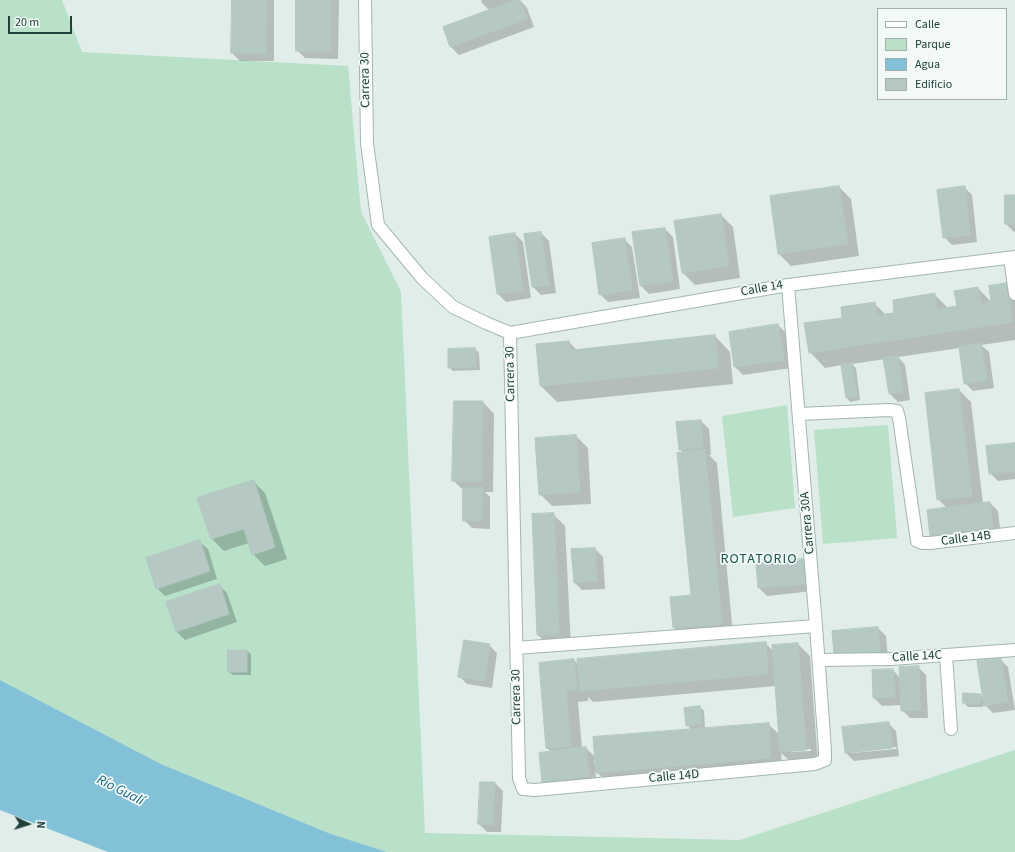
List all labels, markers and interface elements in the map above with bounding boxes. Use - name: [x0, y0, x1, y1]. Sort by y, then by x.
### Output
- scale bar: [10, 8, 74, 34]
- legend: [877, 8, 1007, 100]
- text: 20 m: [15, 14, 39, 31]
- text: Calle: [915, 16, 940, 33]
- text: Parque: [915, 36, 951, 53]
- street label: Carrera 30: [358, 52, 374, 108]
- text: Agua: [915, 56, 940, 73]
- text: Edificio: [915, 76, 952, 93]
- street label: Calle 14: [740, 278, 784, 300]
- street label: Carrera 30: [503, 346, 519, 402]
- street label: Carrera 30A: [797, 491, 819, 555]
- street label: Calle 14B: [940, 528, 992, 550]
- district label: ROTATORIO: [720, 552, 798, 568]
- street label: Calle 14C: [892, 648, 942, 666]
- street label: Carrera 30: [509, 669, 525, 725]
- street label: Calle 14D: [648, 767, 700, 787]
- water label: Río Gualí: [94, 772, 146, 810]
- north arrow: [8, 804, 48, 844]
- text: N: [33, 821, 48, 829]

